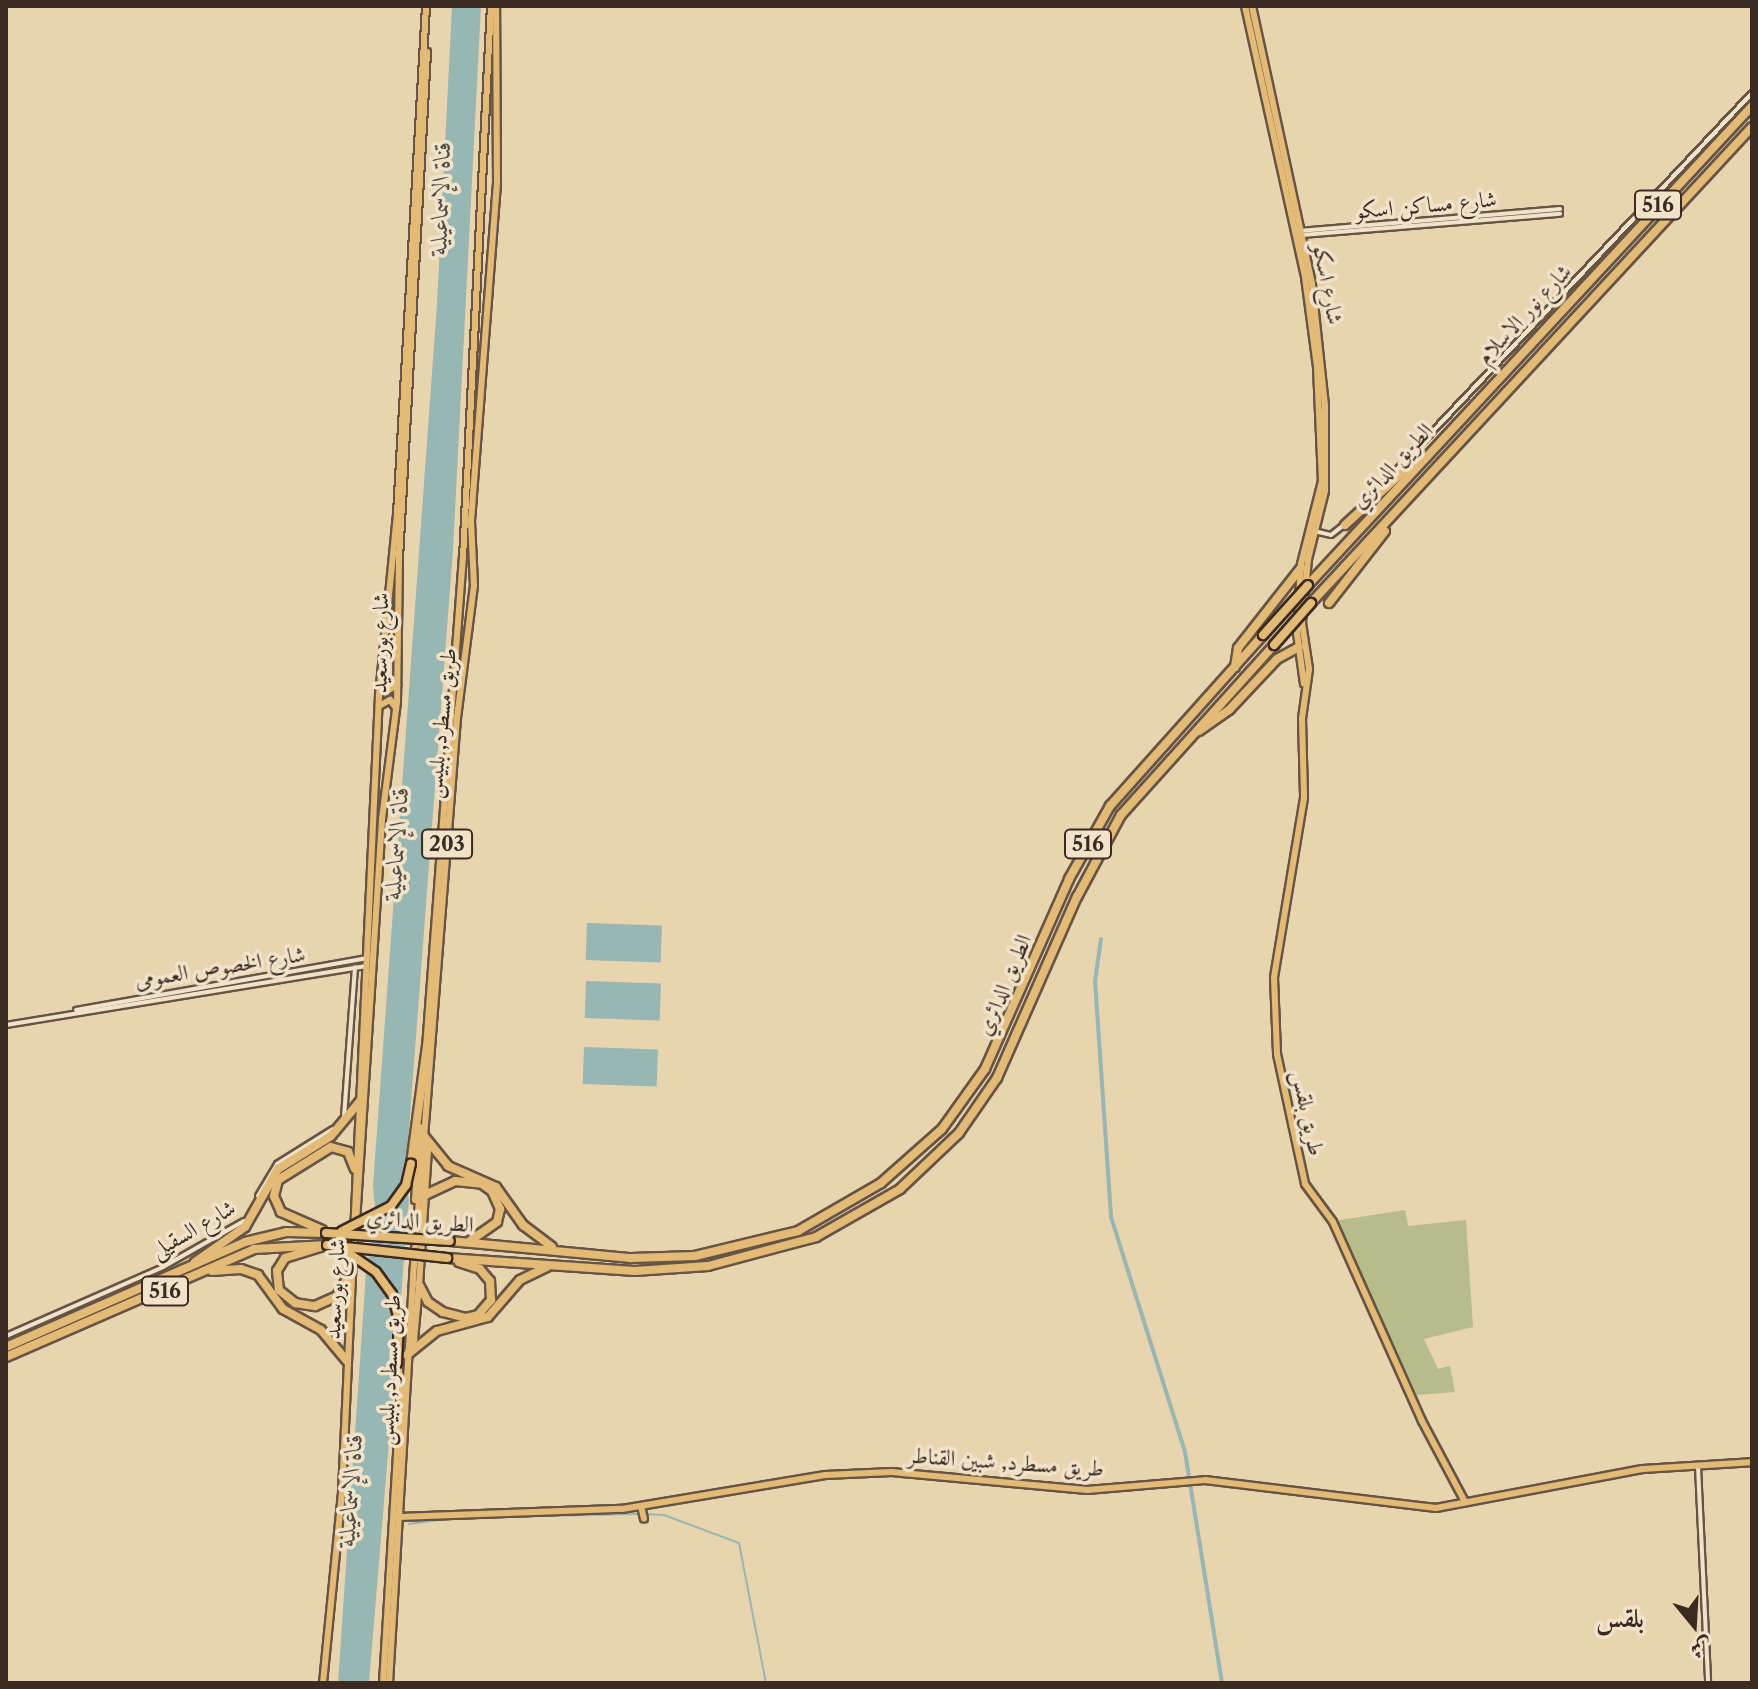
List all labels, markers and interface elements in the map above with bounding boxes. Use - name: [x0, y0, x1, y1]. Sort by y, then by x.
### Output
- water label: قناة الإسماعيلية: [424, 141, 456, 255]
- street label: شارع مساكن اسكو: [1354, 186, 1498, 224]
- road number: 516: [1634, 189, 1682, 221]
- street label: شارع اسكو: [1307, 241, 1349, 327]
- street label: شارع نور الاسلام: [1471, 259, 1577, 369]
- street label: الطريق الدائري: [1346, 418, 1438, 514]
- street label: شارع بورسعيد: [366, 592, 394, 694]
- street label: طريق مسطرد, بلبيس: [420, 646, 462, 800]
- water label: قناة الإسماعيلية: [378, 785, 414, 901]
- road number: 203: [421, 828, 473, 860]
- road number: 516: [1064, 828, 1112, 860]
- street label: الطريق الدائري: [971, 930, 1037, 1040]
- street label: شارع الخصوص العمومى: [133, 940, 307, 994]
- street label: طريق بلقس: [1286, 1068, 1330, 1158]
- street label: شارع السقيلى: [146, 1194, 240, 1264]
- street label: الطريق الدائري: [365, 1204, 475, 1238]
- street label: شارع بورسعيد: [319, 1238, 351, 1340]
- road number: 516: [141, 1275, 189, 1307]
- street label: طريق مسطرد, بلبيس: [372, 1294, 406, 1446]
- water label: قناة الإسماعيلية: [332, 1432, 368, 1548]
- street label: طريق مسطرد, شبين القناطر: [907, 1442, 1105, 1482]
- north arrow: [1654, 1585, 1734, 1665]
- district label: بلقس: [1596, 1603, 1644, 1635]
- text: ش: [1687, 1632, 1716, 1665]

